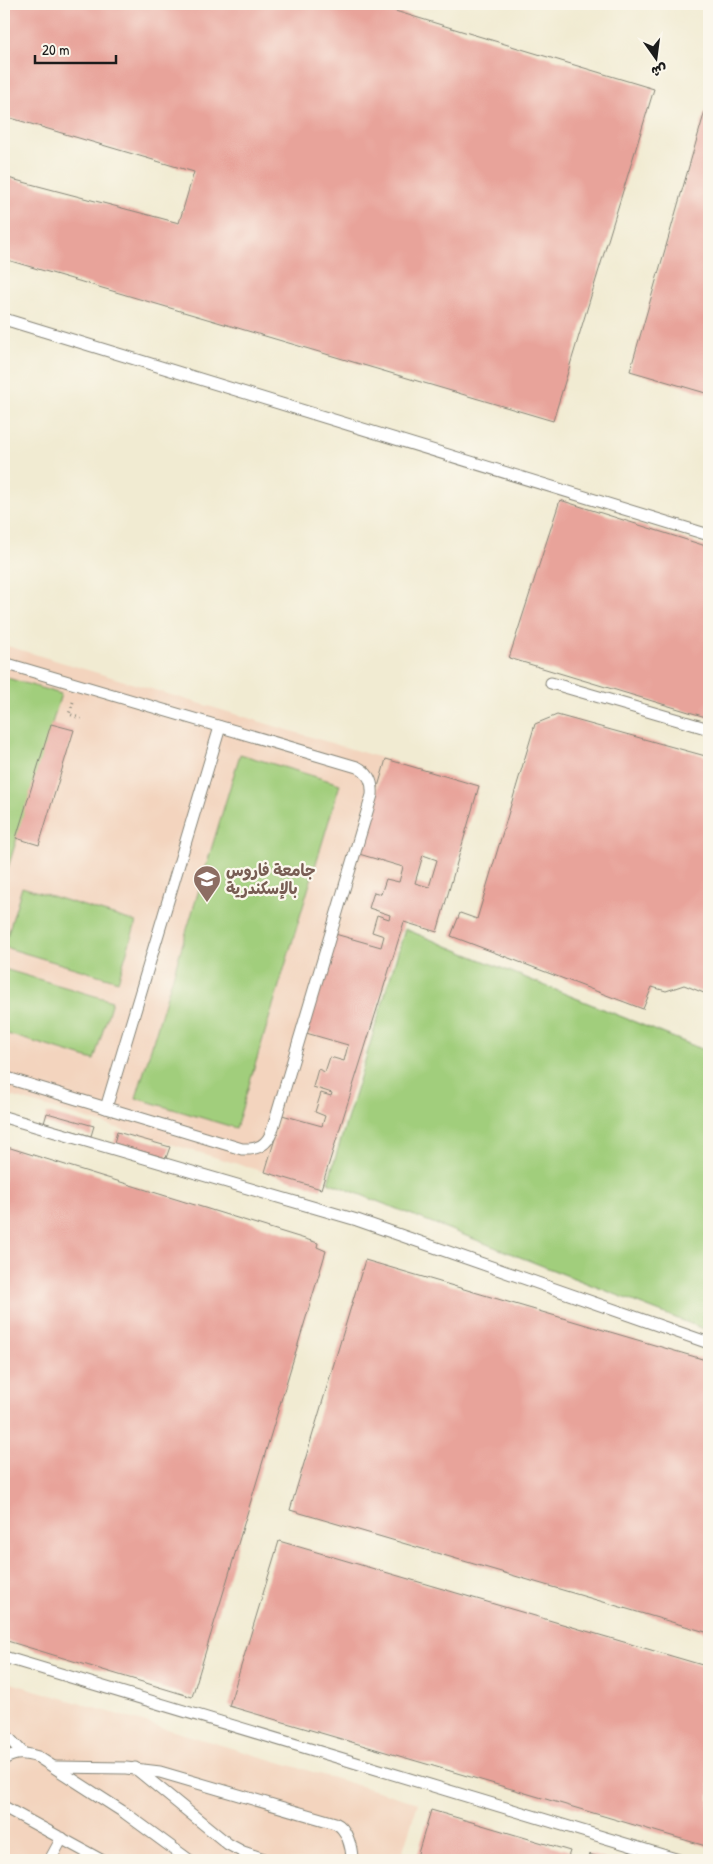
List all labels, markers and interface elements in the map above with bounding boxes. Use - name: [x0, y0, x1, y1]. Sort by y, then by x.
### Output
- scale bar: [35, 32, 116, 64]
- north arrow: [630, 32, 680, 82]
- text: 20 m: [42, 39, 69, 60]
- text: ش: [649, 60, 669, 82]
- place label: جامعة فاروس بالإسكندرية: [226, 859, 315, 899]
- school or university icon: جامعة فاروس بالإسكندرية: [192, 864, 222, 903]

